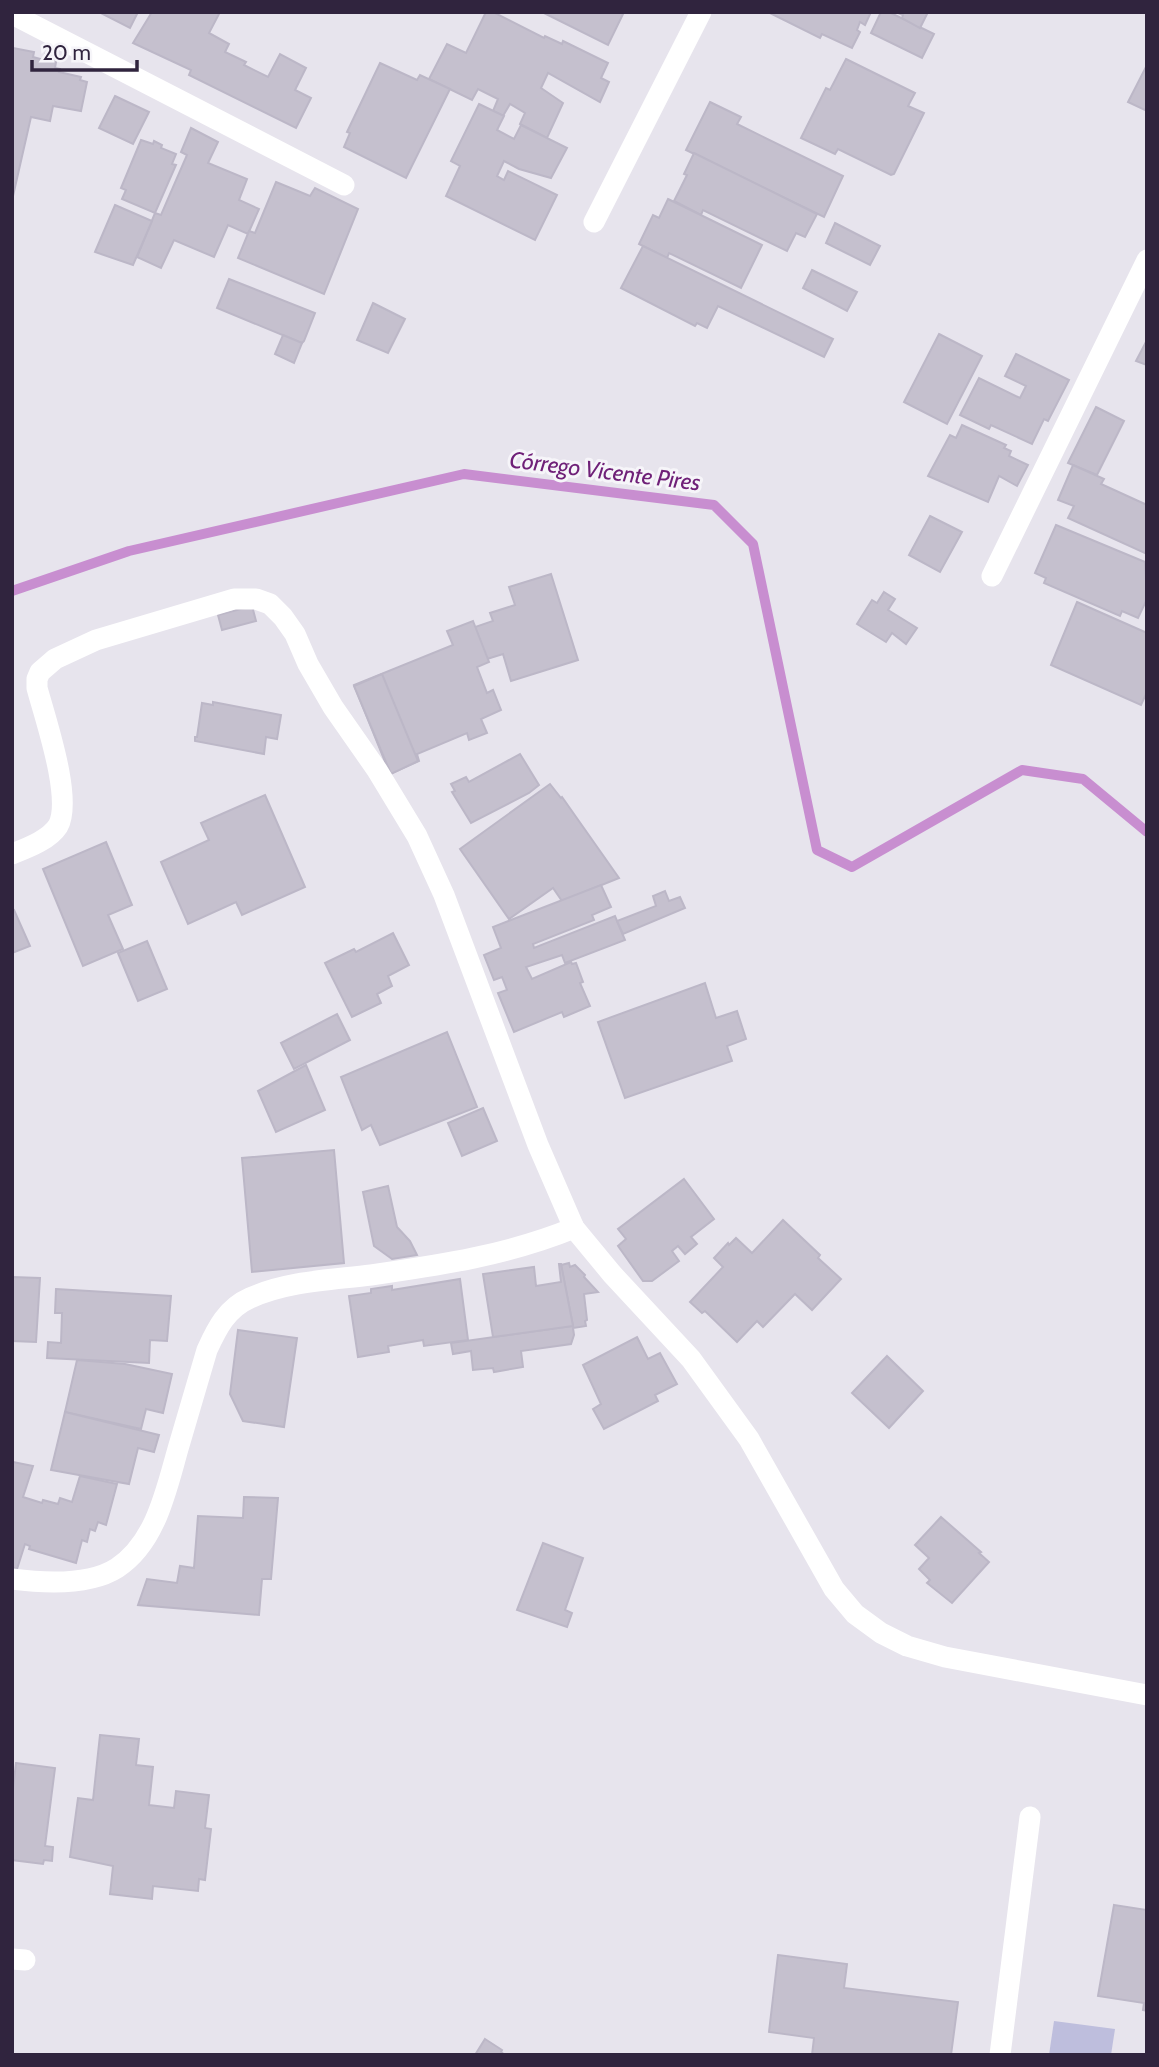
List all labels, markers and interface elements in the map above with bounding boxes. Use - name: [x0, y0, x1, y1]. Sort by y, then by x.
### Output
- scale bar: [32, 28, 136, 72]
- text: 20 m: [42, 40, 91, 65]
- water label: Córrego Vicente Pires: [508, 445, 702, 497]

